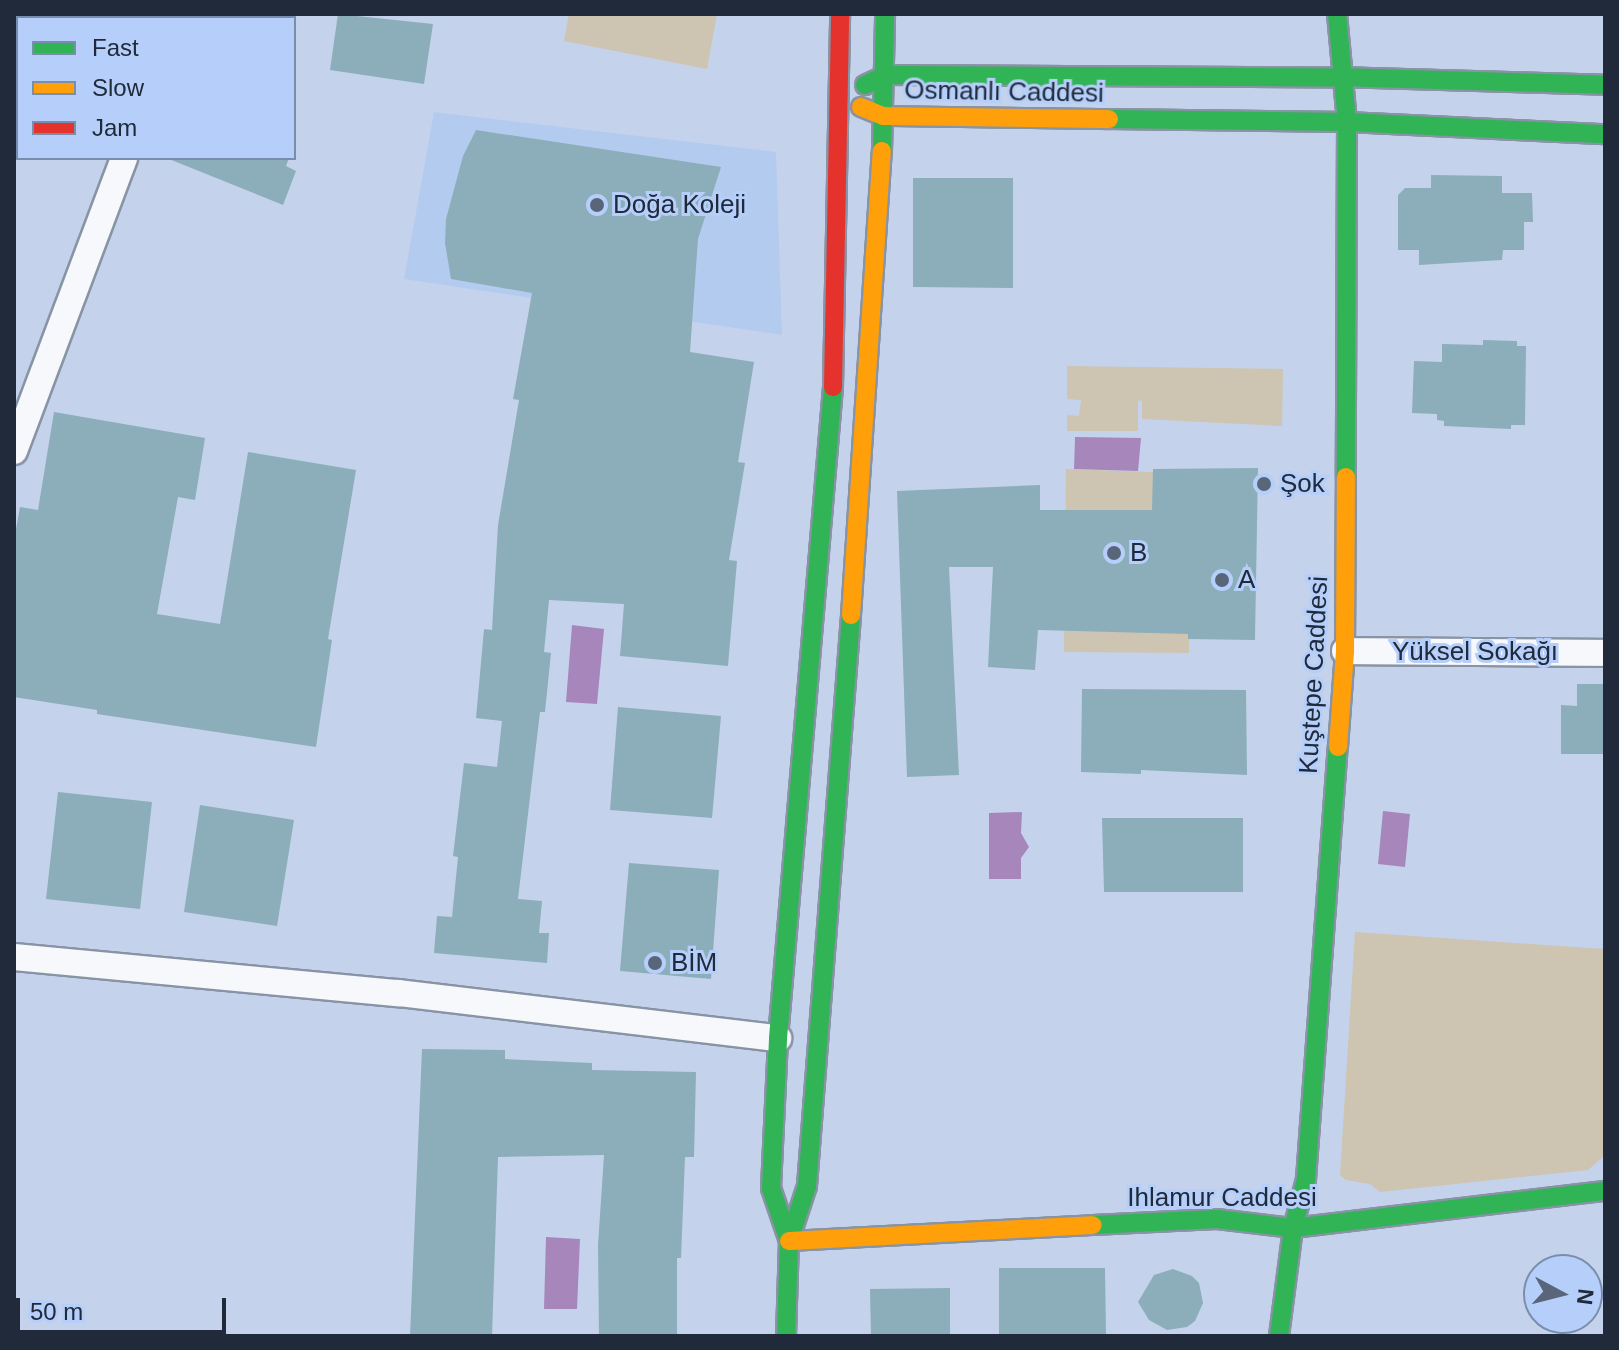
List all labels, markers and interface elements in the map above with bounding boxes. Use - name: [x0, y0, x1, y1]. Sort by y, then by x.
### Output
- legend: [16, 16, 296, 160]
- text: Fast: [92, 34, 139, 61]
- text: Slow: [92, 74, 144, 101]
- street label: Osmanlı Caddesi: [904, 75, 1104, 109]
- text: Jam: [92, 114, 137, 141]
- place label: Doğa Koleji: [613, 189, 746, 221]
- marker: Doğa Koleji: [588, 196, 606, 214]
- place label: Şok: [1280, 468, 1325, 500]
- marker: Şok: [1255, 475, 1273, 493]
- place label: B: [1130, 537, 1147, 569]
- marker: B: [1105, 544, 1123, 562]
- place label: A: [1238, 564, 1255, 596]
- marker: A: [1213, 571, 1231, 589]
- street label: Kuştepe Caddesi: [1293, 575, 1335, 775]
- street label: Yüksel Sokağı: [1392, 636, 1558, 668]
- place label: BİM: [671, 947, 717, 979]
- marker: BİM: [646, 954, 664, 972]
- street label: Ihlamur Caddesi: [1127, 1182, 1317, 1214]
- north arrow: [1523, 1254, 1603, 1334]
- scale bar: [20, 1282, 230, 1332]
- text: N: [1572, 1287, 1599, 1306]
- text: 50 m: [30, 1298, 83, 1325]

